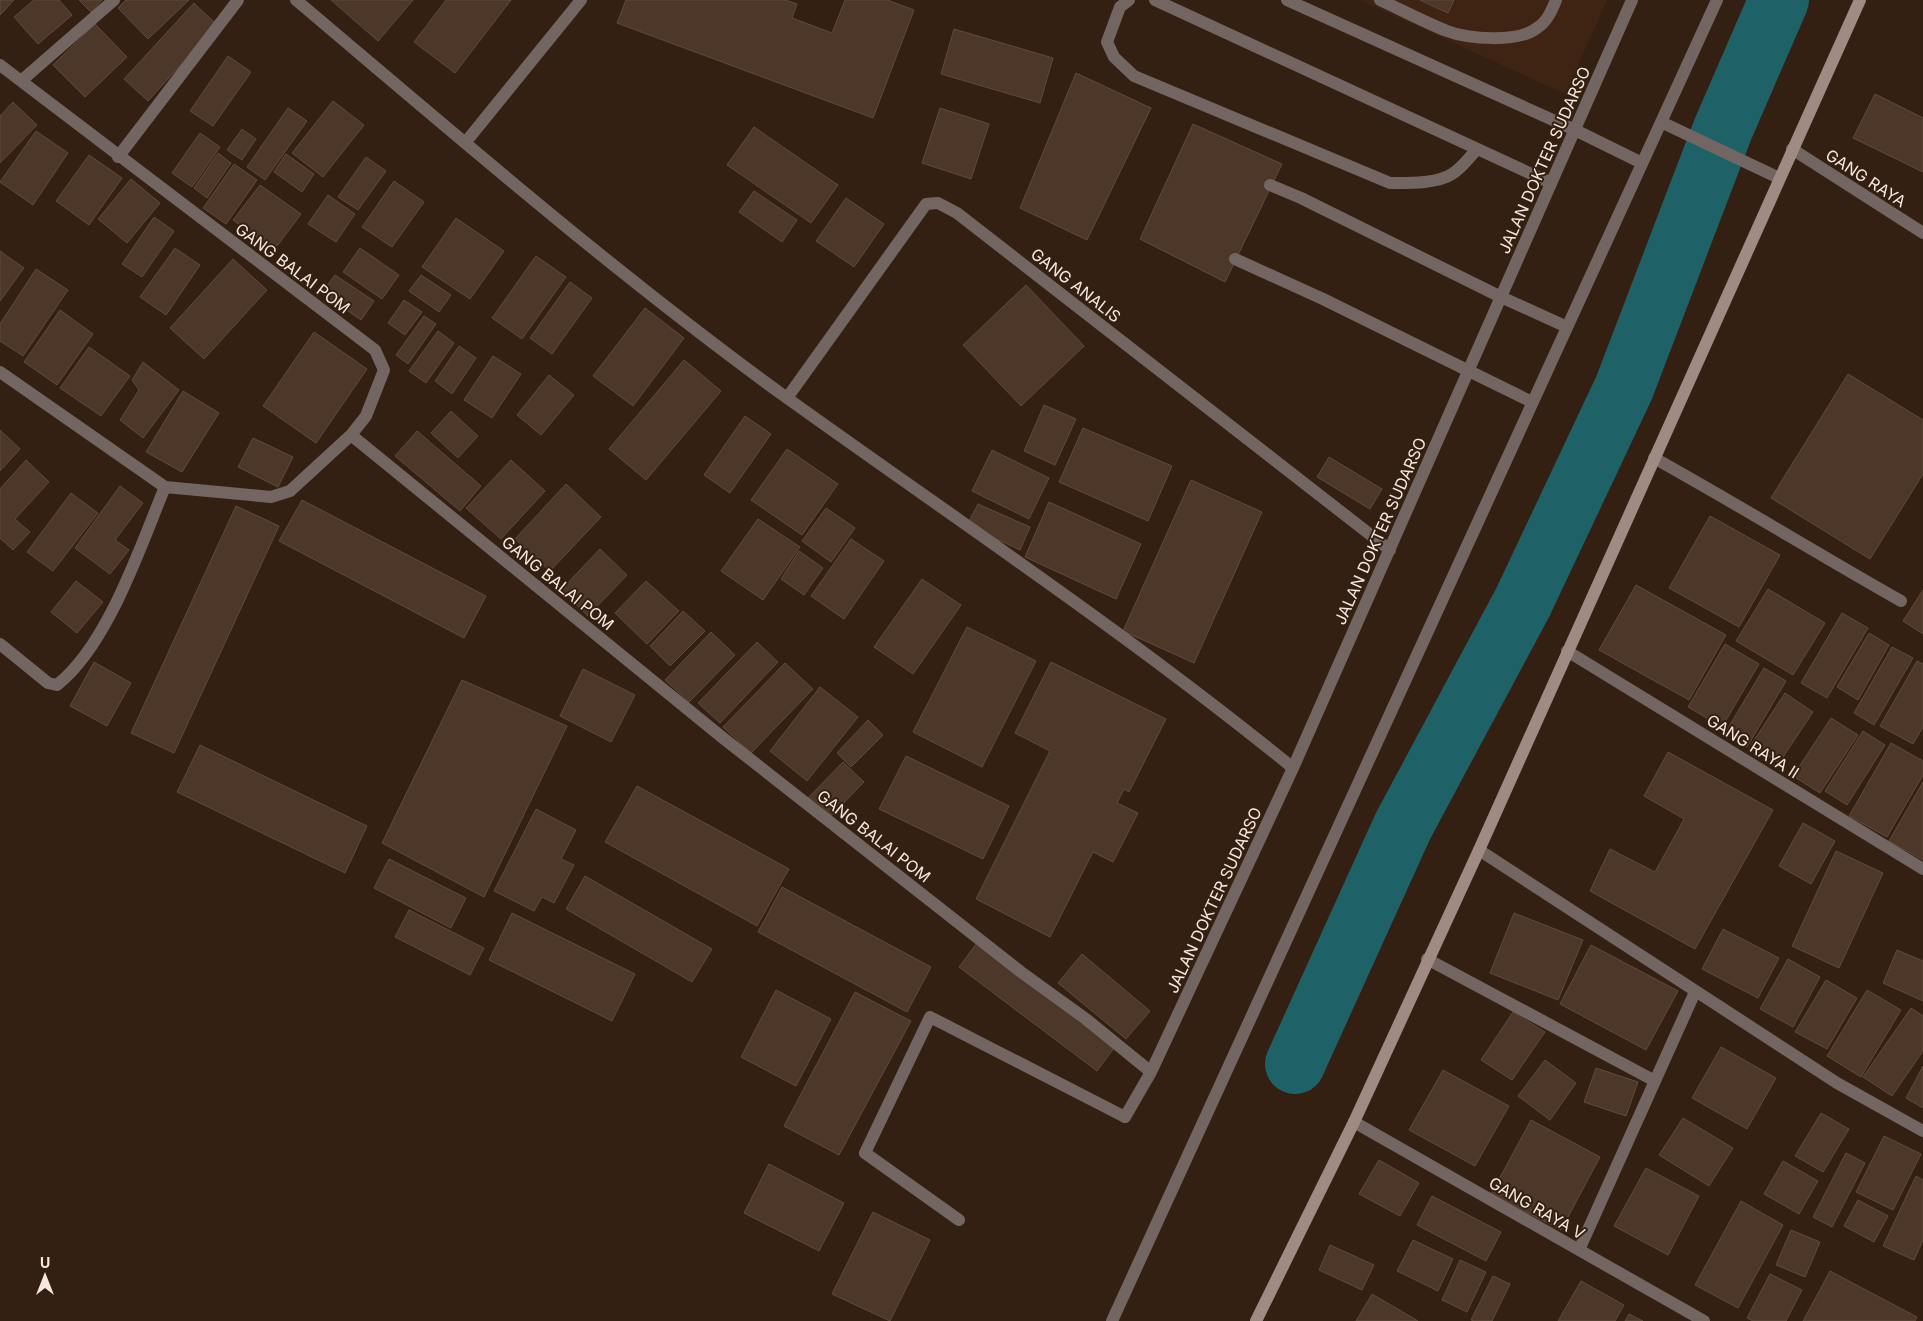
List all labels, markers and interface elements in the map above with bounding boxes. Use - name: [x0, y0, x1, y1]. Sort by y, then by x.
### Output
- street label: JALAN DOKTER SUDARSO: [1494, 63, 1594, 257]
- street label: GANG RAYA: [1822, 145, 1910, 211]
- street label: GANG BALAI POM: [232, 218, 354, 318]
- street label: GANG ANALIS: [1027, 244, 1125, 326]
- street label: JALAN DOKTER SUDARSO: [1330, 434, 1430, 628]
- street label: GANG BALAI POM: [498, 532, 618, 634]
- street label: GANG RAYA II: [1703, 710, 1803, 782]
- street label: GANG BALAI POM: [813, 786, 935, 886]
- street label: JALAN DOKTER SUDARSO: [1162, 804, 1266, 996]
- street label: GANG RAYA V: [1485, 1172, 1589, 1244]
- north arrow: [20, 1251, 70, 1301]
- text: U: [40, 1254, 50, 1271]

